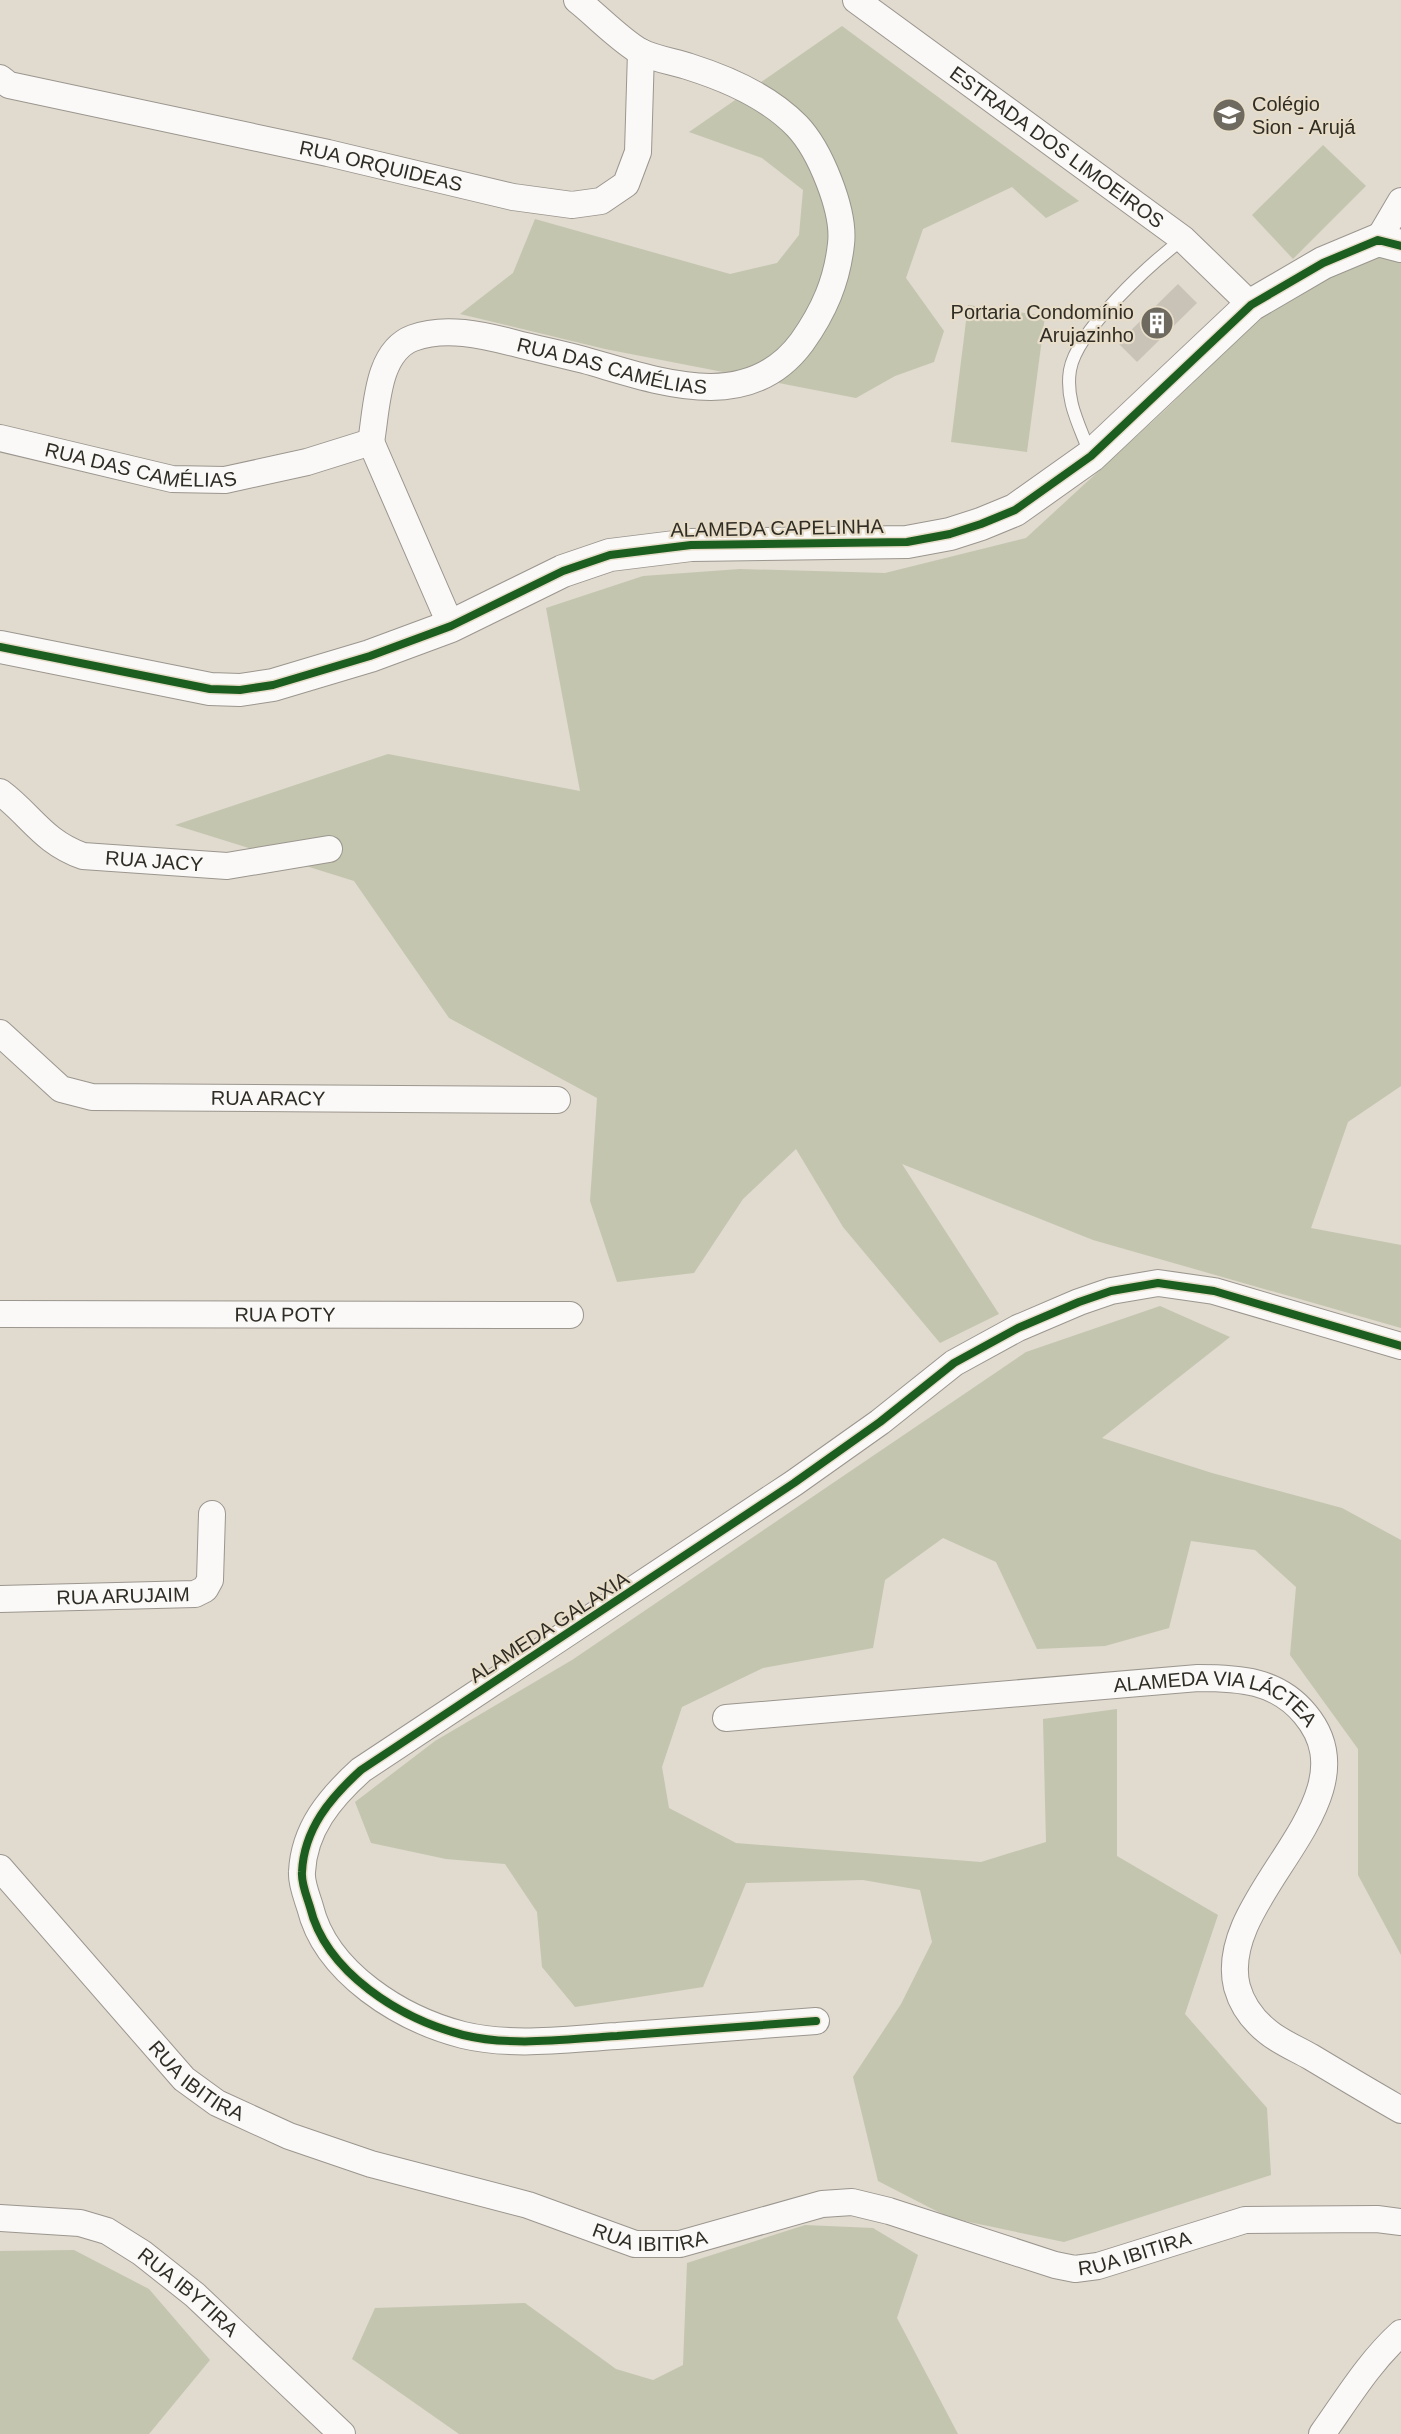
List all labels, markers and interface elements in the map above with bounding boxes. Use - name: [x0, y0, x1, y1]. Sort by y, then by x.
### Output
- street label: ESTRADA DOS LIMOEIROS: [946, 62, 1168, 232]
- place label: Colégio Sion - Arujá: [1252, 93, 1356, 138]
- school or university icon: Colégio Sion - Arujá: [1211, 97, 1247, 133]
- street label: RUA ORQUIDEAS: [297, 136, 465, 196]
- place label: Portaria Condomínio Arujazinho: [951, 301, 1134, 346]
- building icon: Portaria Condomínio Arujazinho: [1139, 305, 1175, 341]
- street label: RUA DAS CAMÉLIAS: [515, 333, 707, 398]
- street label: RUA DAS CAMÉLIAS: [43, 438, 239, 492]
- street label: ALAMEDA CAPELINHA: [670, 515, 885, 541]
- street label: RUA JACY: [105, 847, 204, 875]
- street label: RUA ARACY: [211, 1087, 326, 1110]
- street label: RUA POTY: [234, 1303, 336, 1326]
- street label: ALAMEDA GALAXIA: [465, 1567, 633, 1687]
- street label: RUA ARUJAIM: [56, 1583, 190, 1609]
- street label: ALAMEDA VIA LÁCTEA: [1112, 1667, 1322, 1731]
- street label: RUA IBITIRA: [145, 2036, 248, 2125]
- street label: RUA IBITIRA: [590, 2219, 710, 2255]
- street label: RUA IBITIRA: [1077, 2226, 1194, 2279]
- street label: RUA IBYTIRA: [134, 2243, 243, 2341]

